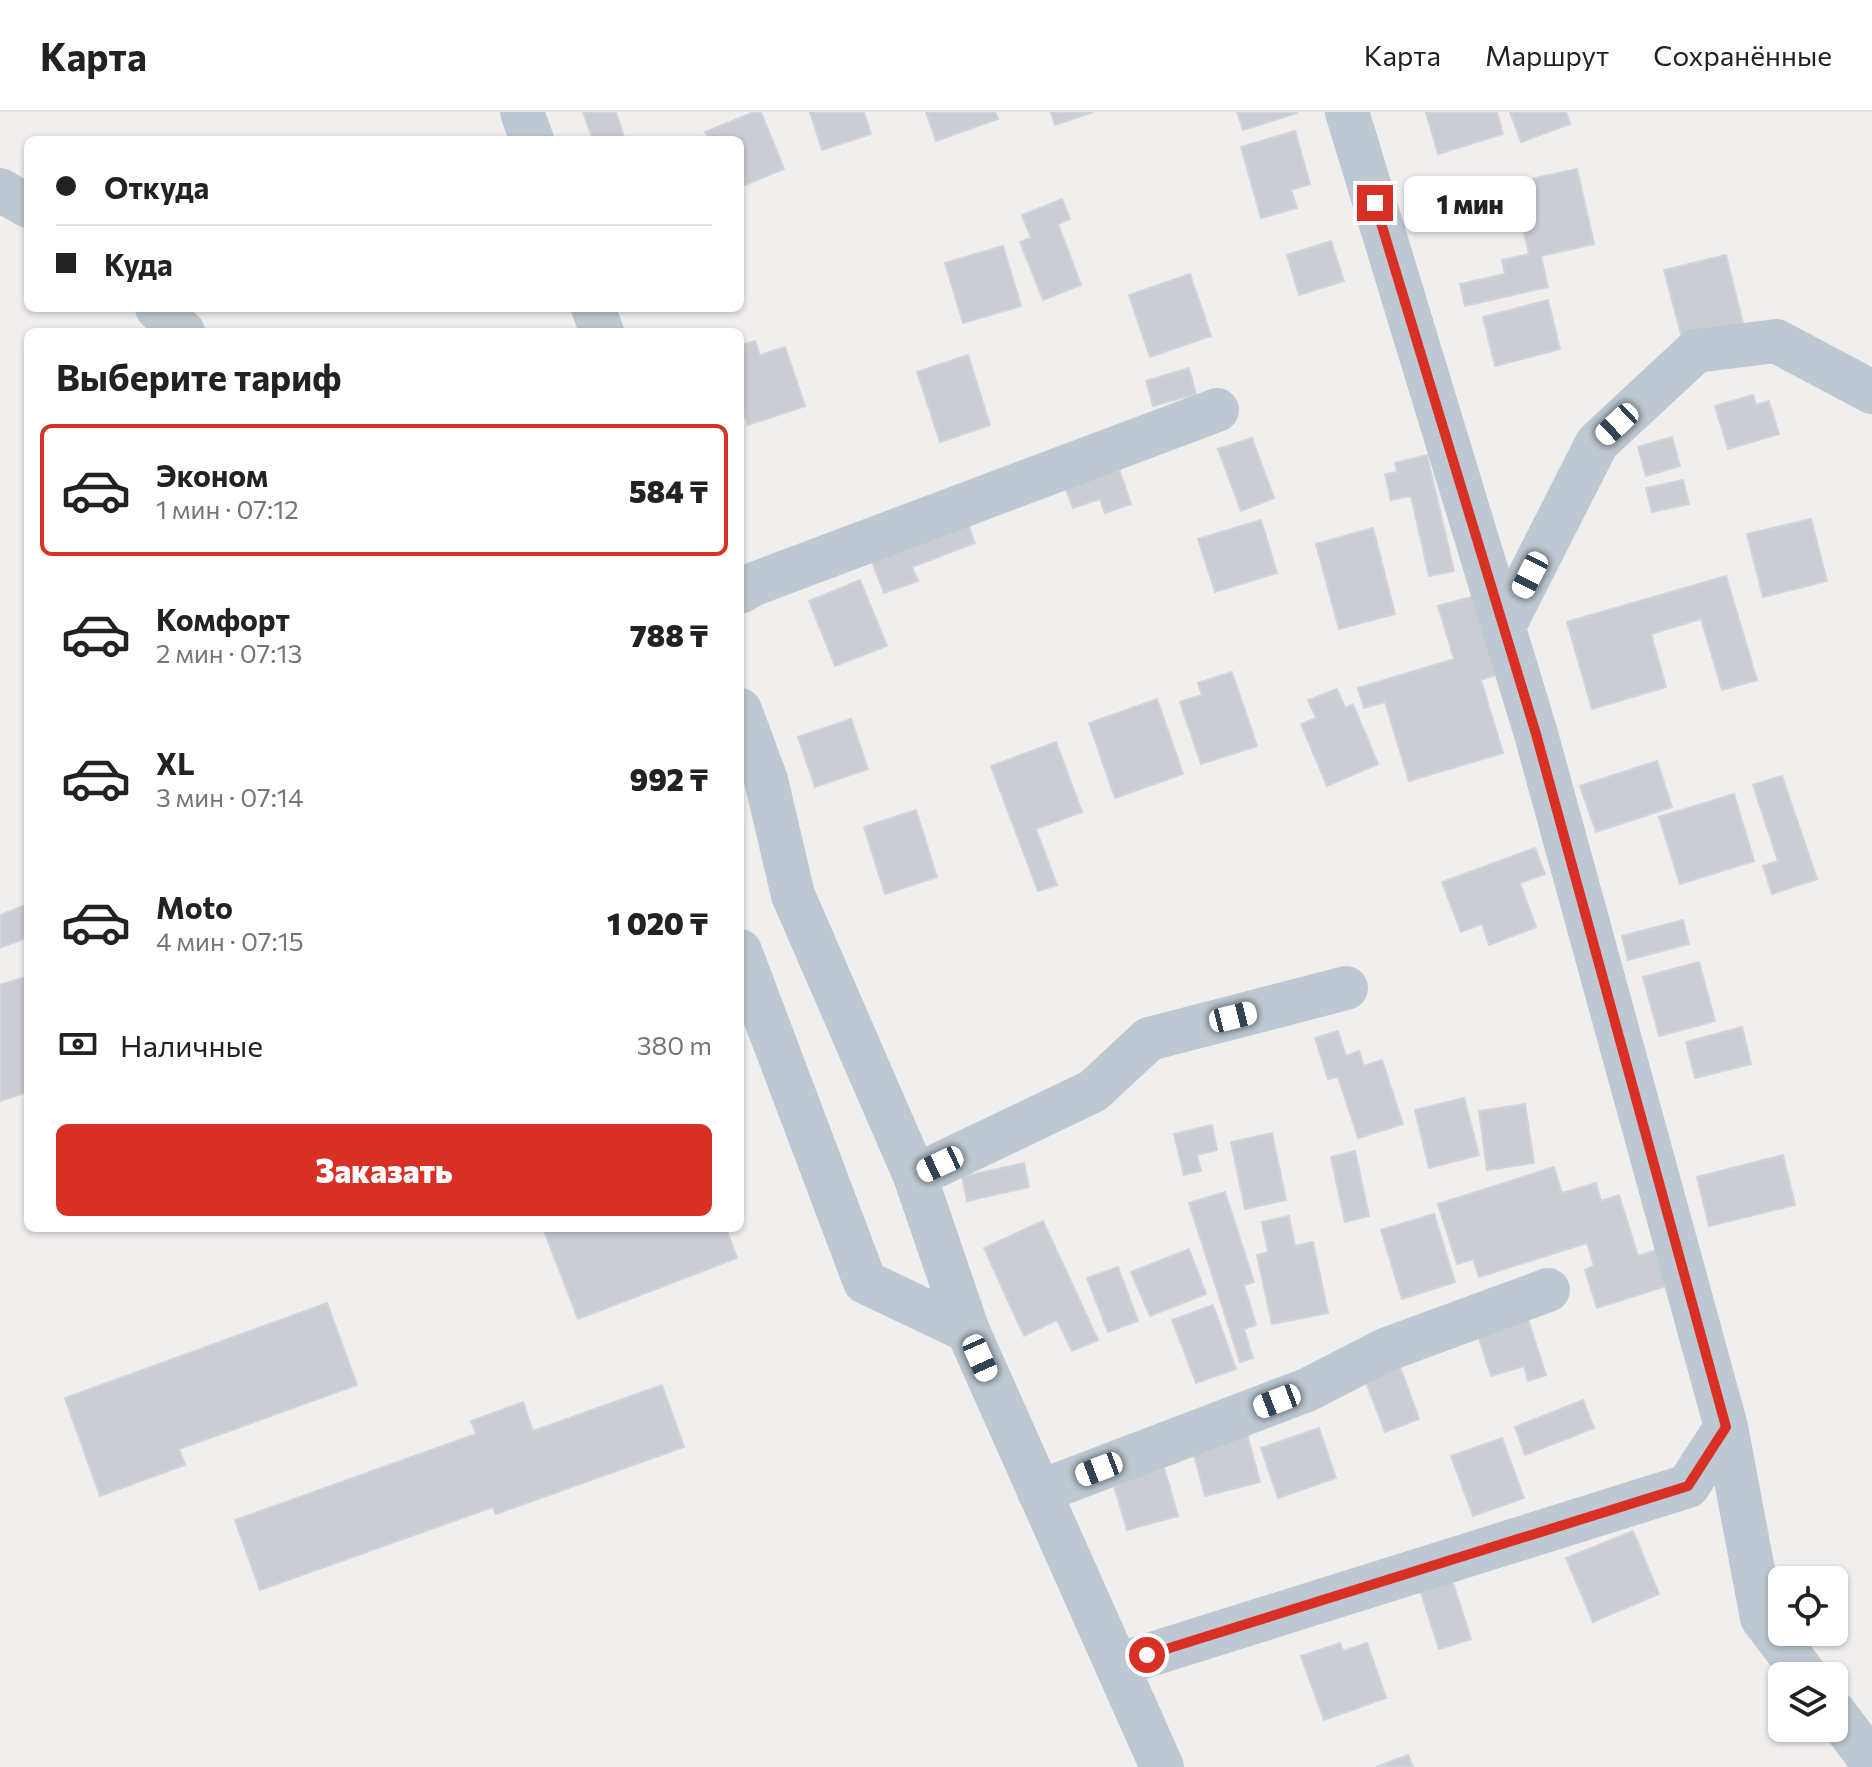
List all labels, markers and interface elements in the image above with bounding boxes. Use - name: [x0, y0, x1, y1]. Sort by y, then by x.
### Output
- text: Карта: [40, 32, 147, 79]
- text: Карта: [1364, 38, 1441, 72]
- text: Маршрут: [1485, 38, 1609, 72]
- text: Сохранённые: [1653, 38, 1832, 72]
- text: Откуда: [104, 168, 209, 205]
- callout: 1 мин: [1403, 175, 1535, 231]
- route end: [1357, 185, 1393, 221]
- text: 1 мин: [1436, 188, 1504, 219]
- text: Куда: [104, 245, 173, 282]
- text: Выберите тариф: [56, 354, 341, 398]
- car: [1591, 399, 1643, 449]
- icon: car: [60, 454, 132, 526]
- text: Эконом: [156, 456, 268, 493]
- text: 584 ₸: [629, 472, 708, 509]
- text: 1 мин · 07:12: [156, 493, 299, 524]
- car: [1508, 548, 1552, 602]
- icon: car: [60, 598, 132, 670]
- text: Комфорт: [156, 600, 290, 637]
- text: 788 ₸: [630, 616, 708, 653]
- text: 2 мин · 07:13: [156, 637, 302, 668]
- icon: car: [60, 742, 132, 814]
- text: XL: [156, 744, 195, 781]
- text: 992 ₸: [629, 760, 708, 797]
- text: 3 мин · 07:14: [156, 781, 304, 812]
- icon: car: [60, 886, 132, 958]
- text: Moto: [156, 888, 233, 925]
- text: 1 020 ₸: [607, 904, 708, 941]
- text: 4 мин · 07:15: [156, 925, 304, 956]
- car: [1207, 1000, 1259, 1034]
- icon: cash: [56, 1022, 100, 1066]
- text: Наличные: [120, 1026, 263, 1063]
- text: 380 m: [637, 1029, 712, 1060]
- button: Заказать: [56, 1124, 712, 1216]
- car: [913, 1143, 967, 1185]
- car: [959, 1331, 1001, 1385]
- car: [1250, 1381, 1304, 1421]
- car: [1072, 1449, 1126, 1489]
- map controls: [1768, 1566, 1848, 1742]
- button: locate: [1768, 1566, 1848, 1646]
- route start: [1129, 1637, 1165, 1673]
- button: layers: [1768, 1662, 1848, 1742]

